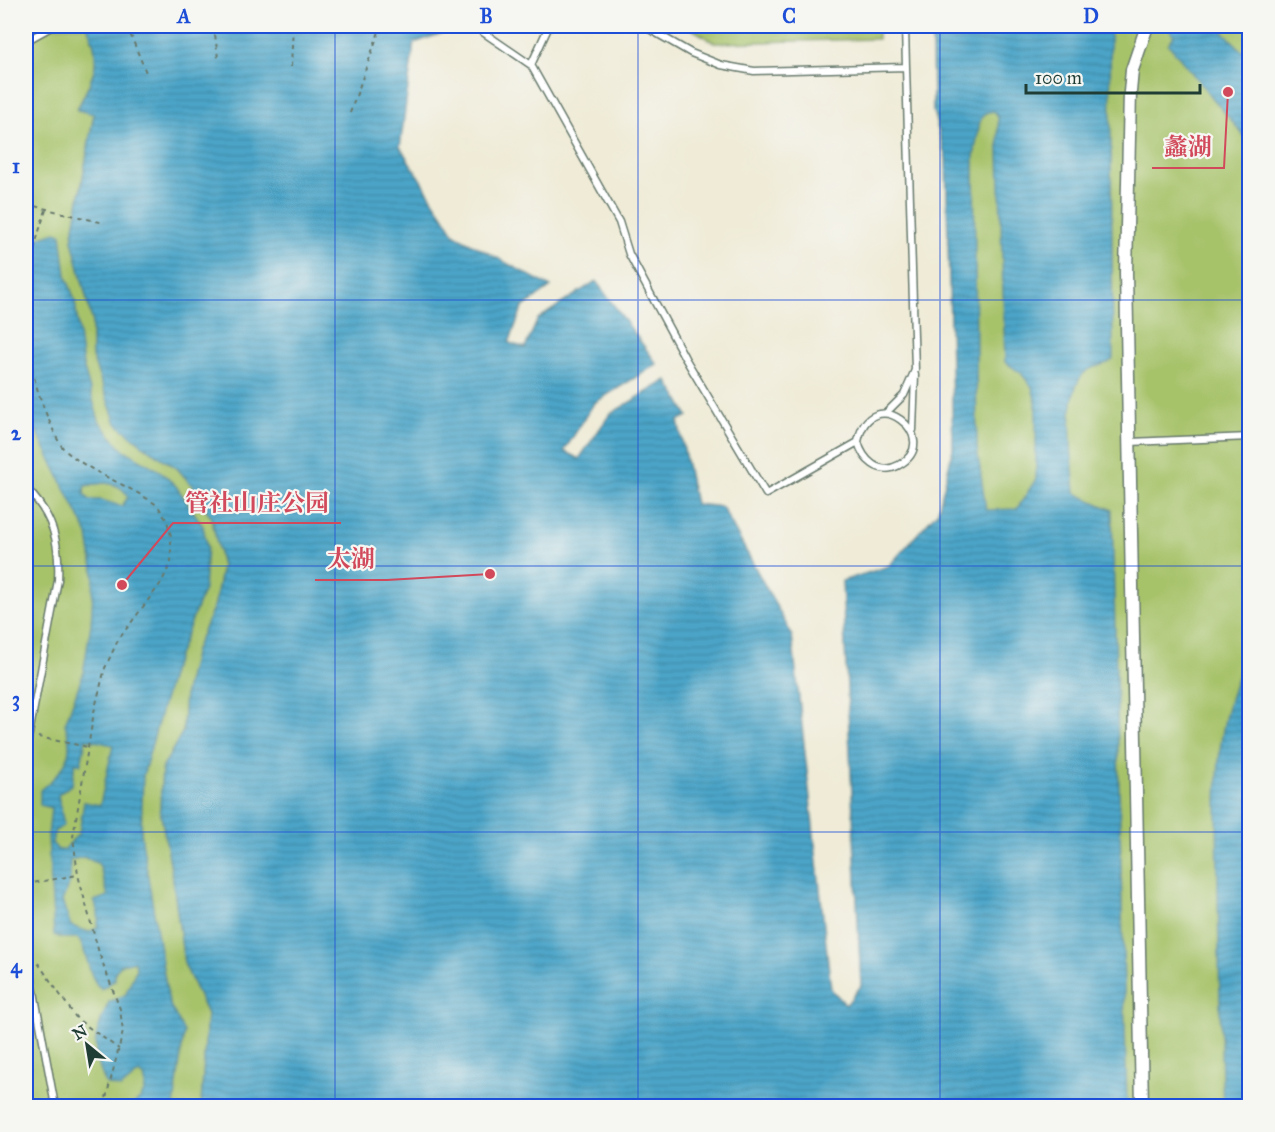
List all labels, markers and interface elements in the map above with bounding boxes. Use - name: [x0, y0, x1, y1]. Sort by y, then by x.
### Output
- text: A: [175, 4, 191, 28]
- text: B: [479, 4, 493, 28]
- text: C: [782, 4, 796, 28]
- text: D: [1083, 4, 1099, 28]
- scale bar: [1026, 57, 1200, 95]
- text: 100 m: [1035, 67, 1082, 89]
- callout: 蠡湖: [1152, 126, 1224, 168]
- text: 蠡湖: [1164, 132, 1212, 162]
- text: 1: [12, 154, 20, 178]
- text: 2: [11, 421, 22, 445]
- callout: 管社山庄公园: [173, 481, 341, 523]
- text: 管社山庄公园: [185, 488, 329, 518]
- callout: 太湖: [315, 538, 387, 580]
- text: 太湖: [327, 544, 375, 574]
- text: 3: [12, 687, 20, 712]
- text: 4: [10, 954, 22, 979]
- north arrow: [57, 1015, 117, 1075]
- text: N: [69, 1021, 91, 1044]

